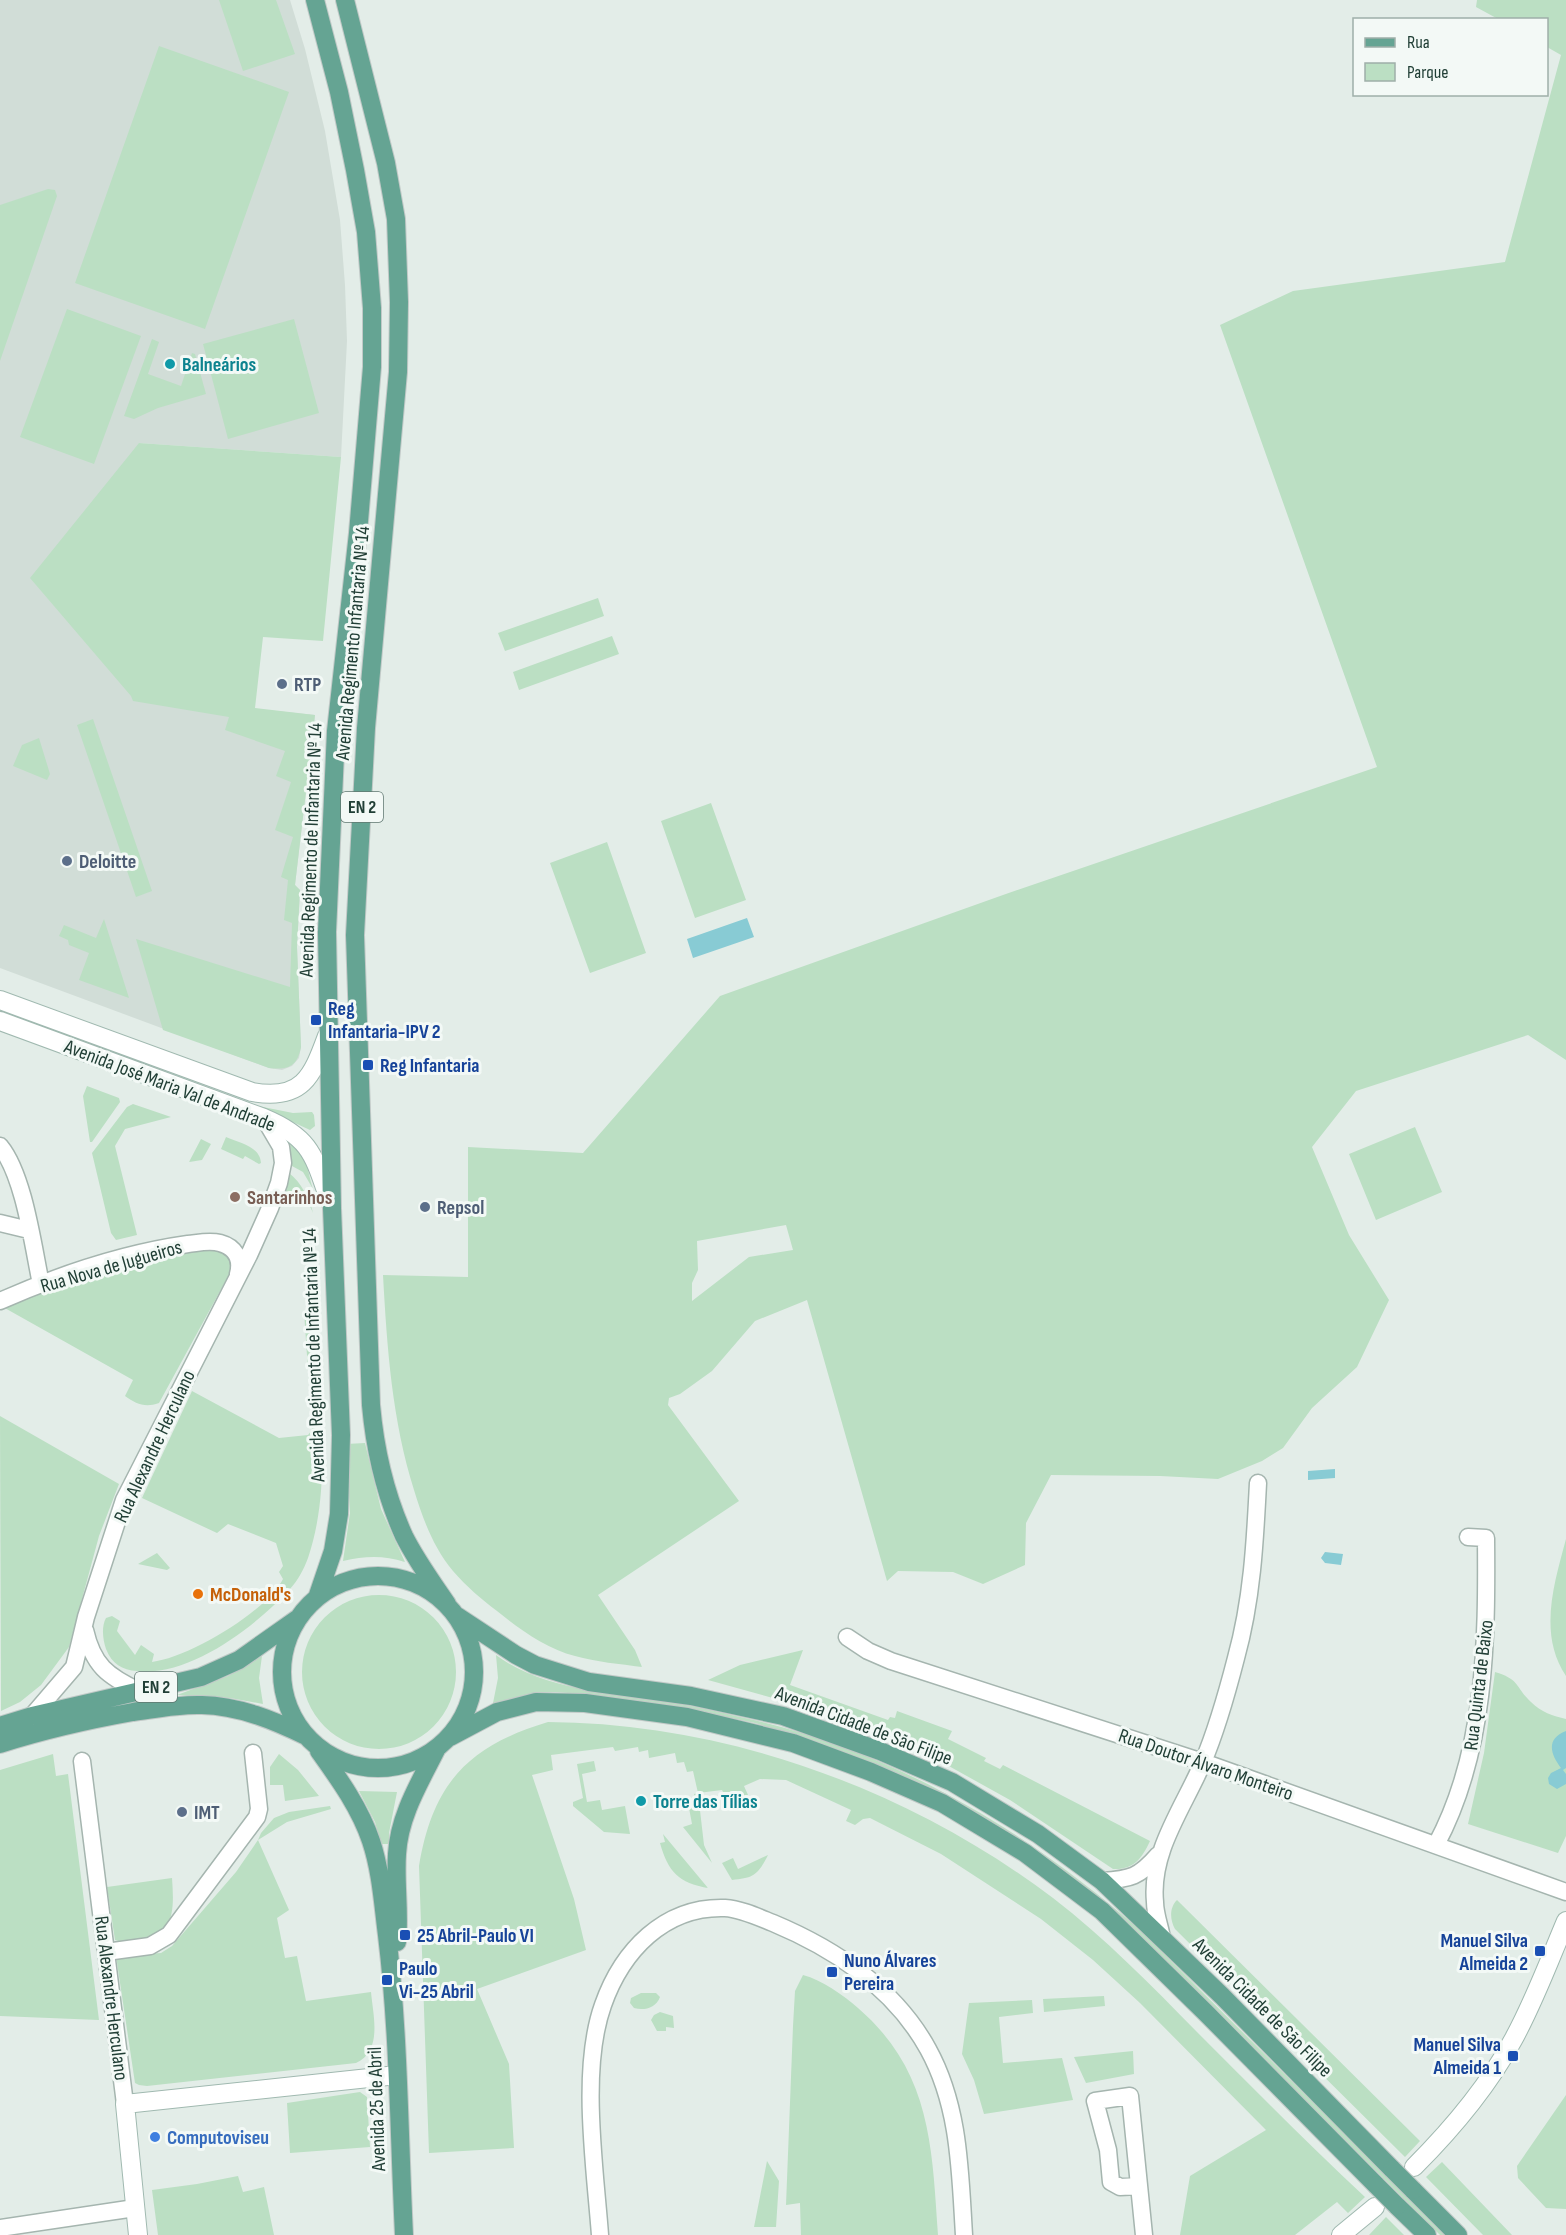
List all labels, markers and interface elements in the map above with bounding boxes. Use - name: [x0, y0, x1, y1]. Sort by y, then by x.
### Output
- legend: [1353, 18, 1548, 96]
- text: Rua: [1407, 32, 1430, 53]
- text: Parque: [1407, 62, 1448, 83]
- place label: Balneários: [182, 353, 256, 377]
- marker: Balneários: [163, 357, 177, 371]
- street label: Avenida Regimento Infantaria Nº 14: [331, 525, 375, 762]
- place label: RTP: [294, 673, 321, 697]
- marker: RTP: [275, 677, 289, 691]
- street label: Avenida Regimento de Infantaria Nº 14: [295, 723, 327, 978]
- road number: EN 2: [341, 792, 383, 822]
- place label: Deloitte: [79, 850, 136, 874]
- marker: Deloitte: [60, 854, 74, 868]
- place label: Reg Infantaria-IPV 2: [328, 997, 441, 1044]
- marker: Reg Infantaria-IPV 2: [309, 1013, 323, 1027]
- street label: Avenida José Maria Val de Andrade: [60, 1034, 279, 1137]
- place label: Reg Infantaria: [380, 1054, 479, 1078]
- marker: Reg Infantaria: [361, 1058, 375, 1072]
- place label: Santarinhos: [247, 1186, 333, 1210]
- marker: Santarinhos: [228, 1190, 242, 1204]
- place label: Repsol: [437, 1196, 484, 1220]
- marker: Repsol: [418, 1200, 432, 1214]
- street label: Avenida Regimento de Infantaria Nº 14: [298, 1228, 330, 1483]
- street label: Rua Nova de Jugueiros: [38, 1235, 185, 1299]
- street label: Rua Alexandre Herculano: [109, 1366, 201, 1527]
- place label: McDonald's: [210, 1583, 292, 1607]
- marker: McDonald's: [191, 1587, 205, 1601]
- street label: Rua Quinta de Baixo: [1459, 1618, 1499, 1752]
- road number: EN 2: [135, 1672, 177, 1702]
- street label: Avenida Cidade de São Filipe: [771, 1681, 955, 1771]
- street label: Rua Doutor Álvaro Monteiro: [1115, 1724, 1296, 1806]
- place label: Torre das Tílias: [653, 1790, 758, 1814]
- marker: Torre das Tílias: [634, 1794, 648, 1808]
- place label: IMT: [194, 1801, 220, 1825]
- marker: IMT: [175, 1805, 189, 1819]
- street label: Rua Alexandre Herculano: [89, 1914, 133, 2082]
- place label: 25 Abril-Paulo VI: [417, 1924, 534, 1948]
- marker: 25 Abril-Paulo VI: [398, 1928, 412, 1942]
- place label: Manuel Silva Almeida 2: [1440, 1929, 1528, 1976]
- street label: Avenida Cidade de São Filipe: [1187, 1932, 1337, 2083]
- marker: Manuel Silva Almeida 2: [1533, 1944, 1547, 1958]
- place label: Nuno Álvares Pereira: [844, 1949, 937, 1996]
- place label: Paulo Vi-25 Abril: [399, 1957, 474, 2004]
- marker: Nuno Álvares Pereira: [825, 1965, 839, 1979]
- marker: Paulo Vi-25 Abril: [380, 1973, 394, 1987]
- place label: Manuel Silva Almeida 1: [1413, 2033, 1501, 2080]
- street label: Avenida 25 de Abril: [363, 2046, 391, 2173]
- marker: Manuel Silva Almeida 1: [1506, 2049, 1520, 2063]
- place label: Computoviseu: [167, 2126, 269, 2150]
- marker: Computoviseu: [148, 2130, 162, 2144]

